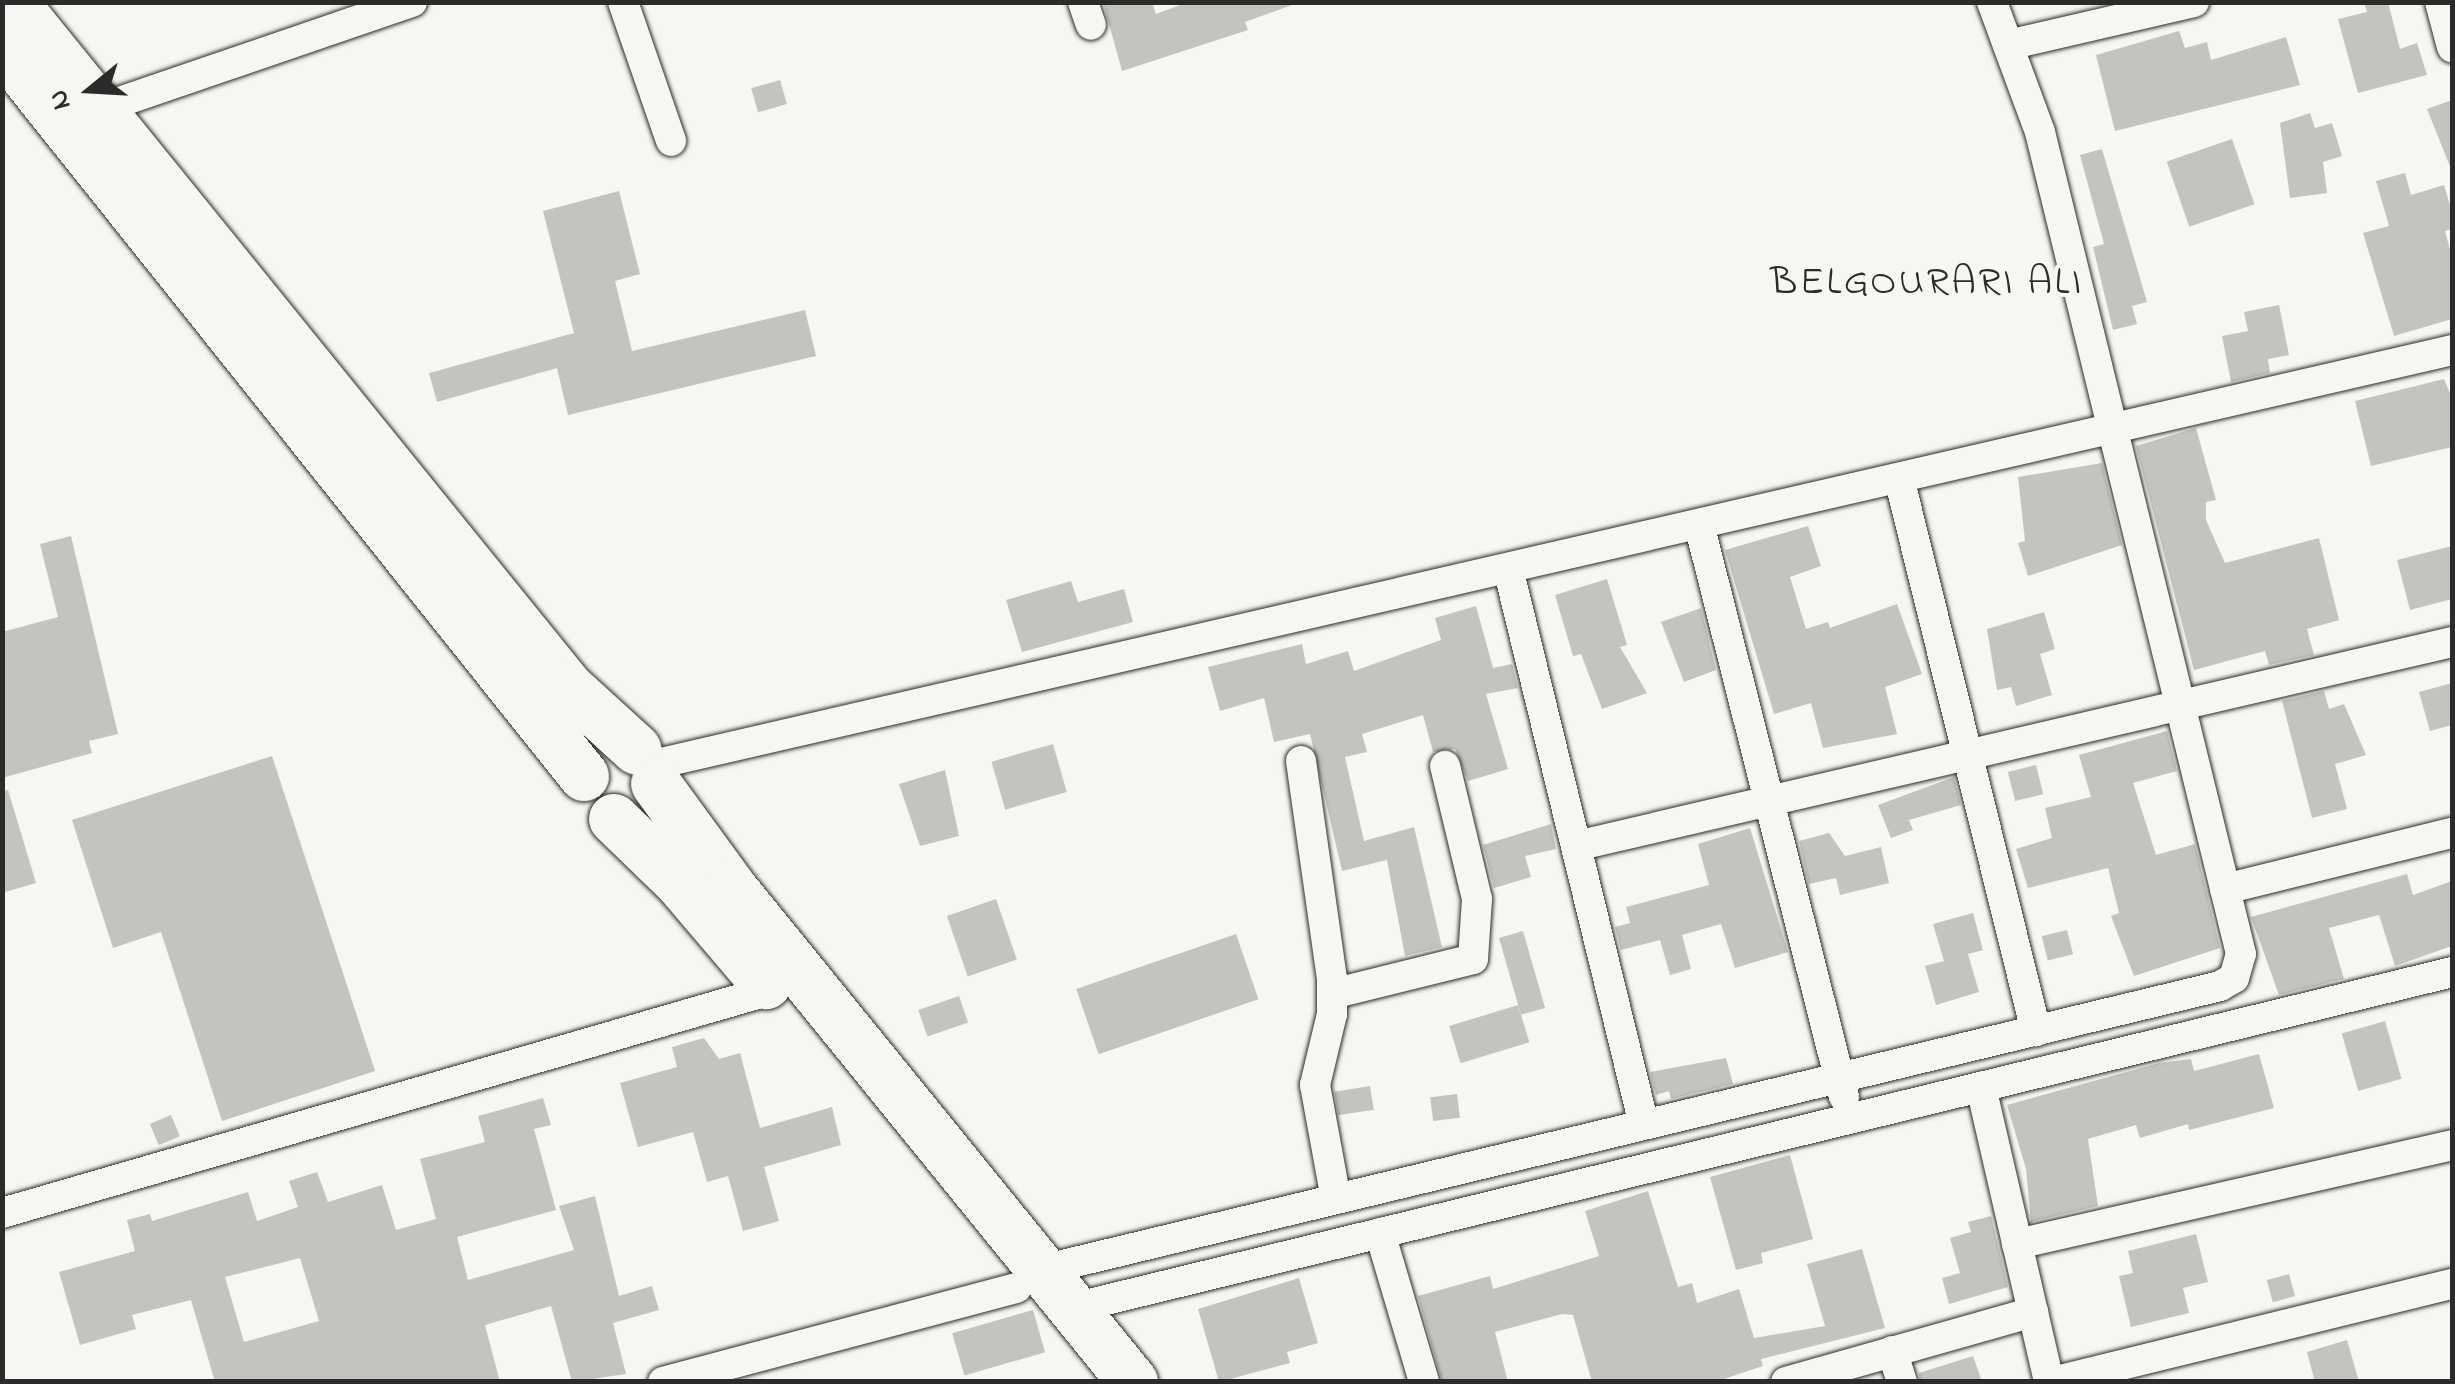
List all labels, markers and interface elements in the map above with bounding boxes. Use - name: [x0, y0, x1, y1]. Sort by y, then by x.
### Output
- north arrow: [40, 40, 140, 140]
- text: N: [39, 84, 83, 115]
- district label: BELGOURARI ALI: [1770, 260, 2084, 308]

